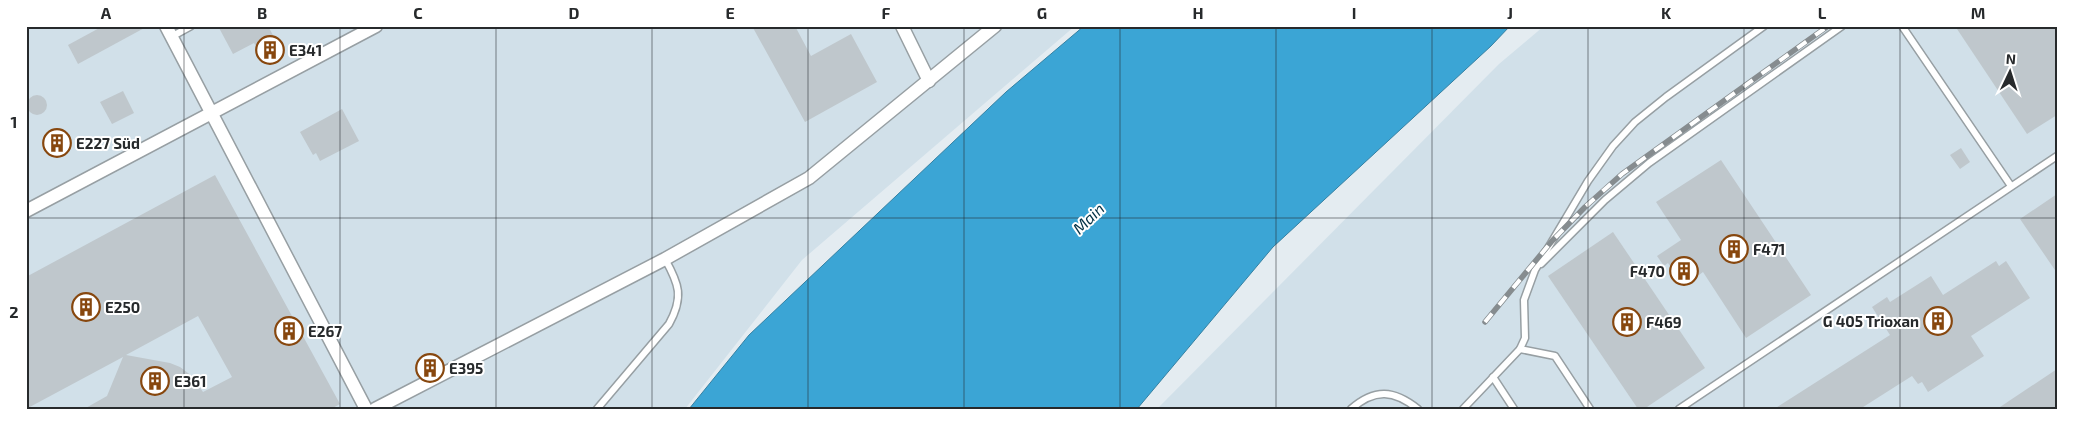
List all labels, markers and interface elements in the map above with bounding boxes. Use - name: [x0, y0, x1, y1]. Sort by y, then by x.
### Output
- text: A: [101, 3, 112, 22]
- text: B: [257, 3, 267, 22]
- text: C: [413, 3, 423, 22]
- text: D: [569, 3, 580, 22]
- text: E: [725, 3, 735, 22]
- text: F: [882, 3, 891, 22]
- text: G: [1037, 3, 1047, 22]
- text: H: [1192, 3, 1204, 22]
- text: I: [1352, 3, 1356, 22]
- text: J: [1507, 3, 1513, 22]
- text: K: [1661, 3, 1672, 22]
- text: L: [1818, 3, 1827, 22]
- text: M: [1971, 3, 1985, 22]
- building icon: E341: [255, 35, 285, 65]
- place label: E341: [289, 41, 322, 59]
- north arrow: [1986, 48, 2036, 98]
- text: N: [2005, 50, 2017, 67]
- text: 1: [11, 112, 17, 131]
- building icon: E227 Süd: [42, 128, 72, 158]
- place label: E227 Süd: [76, 134, 140, 152]
- water label: Main: [1068, 199, 1108, 237]
- building icon: F471: [1719, 234, 1749, 264]
- place label: F471: [1753, 240, 1785, 258]
- building icon: F470: [1669, 256, 1699, 286]
- place label: F470: [1630, 262, 1665, 280]
- building icon: E250: [71, 292, 101, 322]
- place label: E250: [105, 298, 140, 316]
- text: 2: [9, 302, 19, 321]
- building icon: G 405 Trioxan: [1923, 306, 1953, 336]
- building icon: F469: [1612, 307, 1642, 337]
- place label: G 405 Trioxan: [1823, 312, 1919, 330]
- place label: F469: [1646, 313, 1682, 331]
- building icon: E267: [274, 316, 304, 346]
- place label: E267: [308, 322, 342, 340]
- building icon: E395: [415, 353, 445, 383]
- place label: E395: [449, 359, 483, 377]
- building icon: E361: [140, 366, 170, 396]
- place label: E361: [174, 372, 207, 390]

